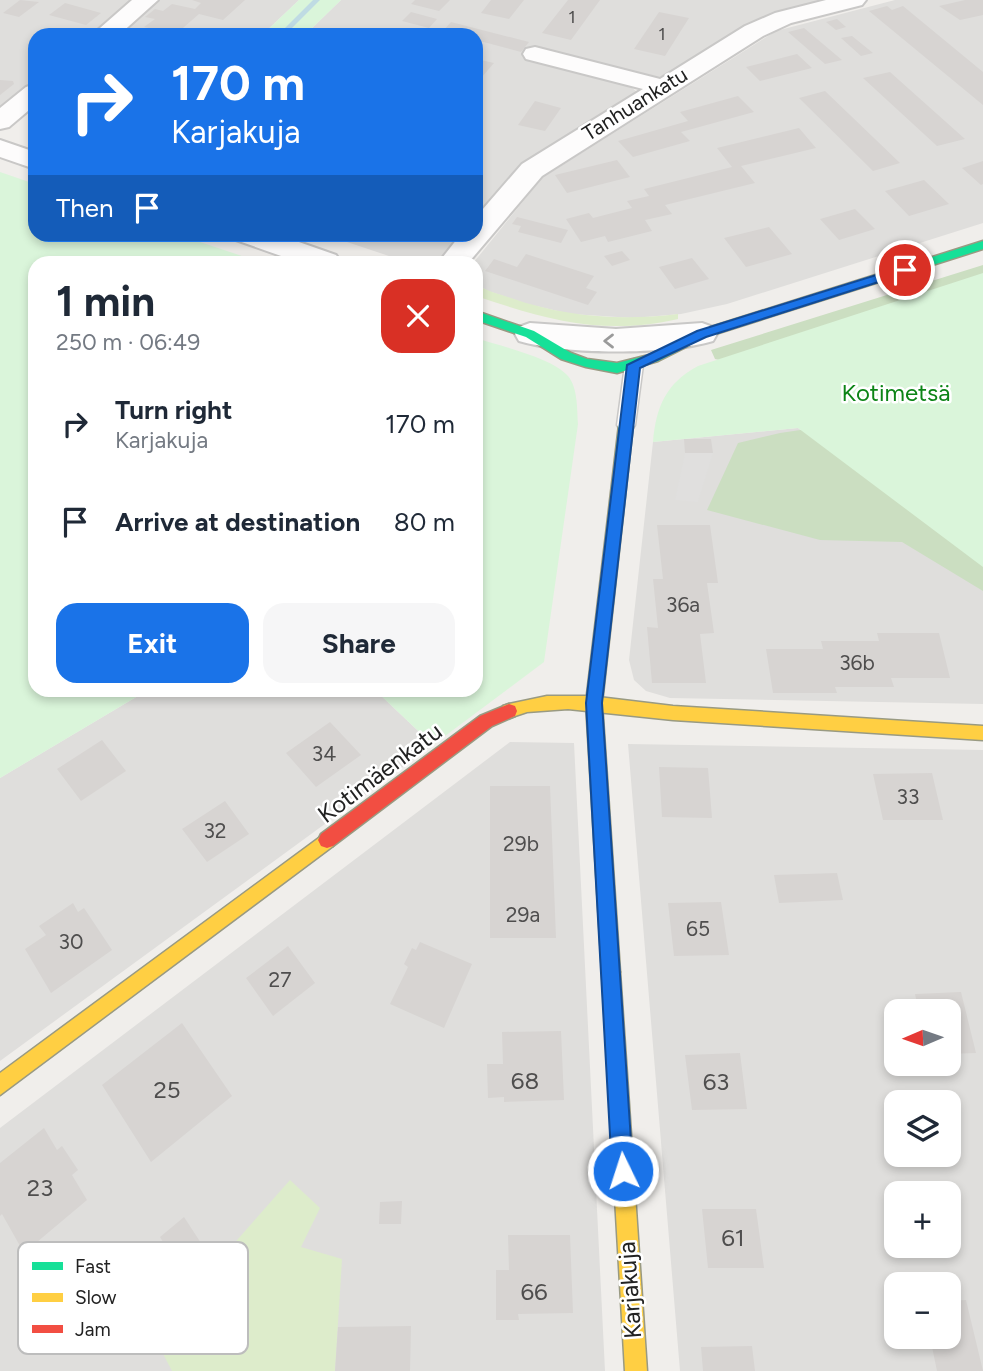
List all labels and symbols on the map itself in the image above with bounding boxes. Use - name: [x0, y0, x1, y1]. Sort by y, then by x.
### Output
- house number: 1: [568, 6, 576, 28]
- house number: 1: [658, 23, 666, 45]
- street label: Tanhuankatu: [578, 61, 692, 146]
- pin: [875, 240, 935, 300]
- one-way arrow: [603, 333, 614, 349]
- park label: Kotimetsä: [842, 378, 951, 407]
- house number: 36a: [666, 592, 700, 617]
- house number: 36b: [839, 650, 875, 675]
- street label: Kotimäenkatu: [312, 716, 448, 829]
- house number: 34: [312, 741, 336, 766]
- house number: 33: [897, 784, 919, 809]
- house number: 32: [203, 818, 227, 843]
- house number: 29b: [503, 831, 539, 856]
- house number: 29a: [506, 902, 540, 927]
- house number: 65: [686, 916, 710, 941]
- house number: 30: [59, 929, 83, 954]
- house number: 27: [268, 967, 292, 992]
- north arrow: [884, 999, 961, 1076]
- house number: 68: [511, 1066, 539, 1095]
- house number: 63: [703, 1067, 729, 1096]
- house number: 25: [153, 1075, 181, 1104]
- position arrow: [586, 1134, 660, 1208]
- house number: 23: [27, 1173, 53, 1202]
- house number: 61: [721, 1223, 745, 1252]
- street label: Karjakuja: [612, 1241, 647, 1340]
- legend: [18, 1242, 248, 1354]
- text: Fast: [75, 1255, 111, 1278]
- house number: 66: [520, 1277, 548, 1306]
- text: Slow: [75, 1286, 117, 1309]
- text: Jam: [75, 1318, 111, 1341]

